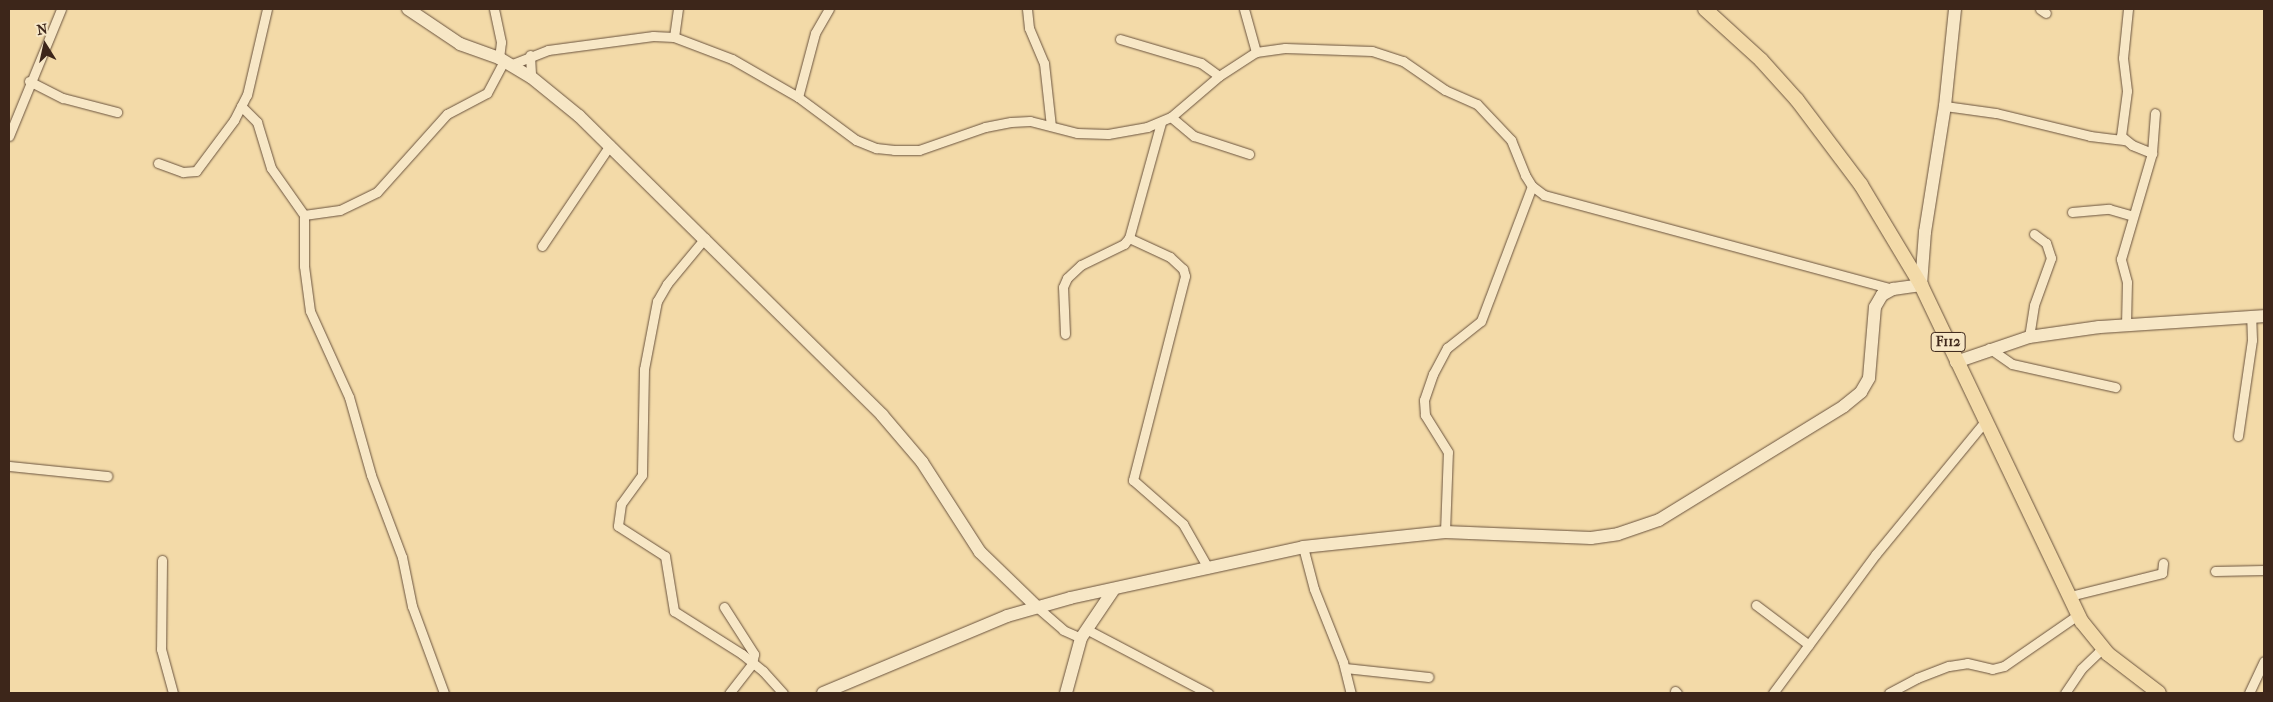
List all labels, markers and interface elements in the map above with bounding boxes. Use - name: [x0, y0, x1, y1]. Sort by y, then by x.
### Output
- north arrow: [20, 20, 70, 70]
- text: N: [36, 20, 49, 39]
- road number: F112: [1930, 331, 1966, 354]

